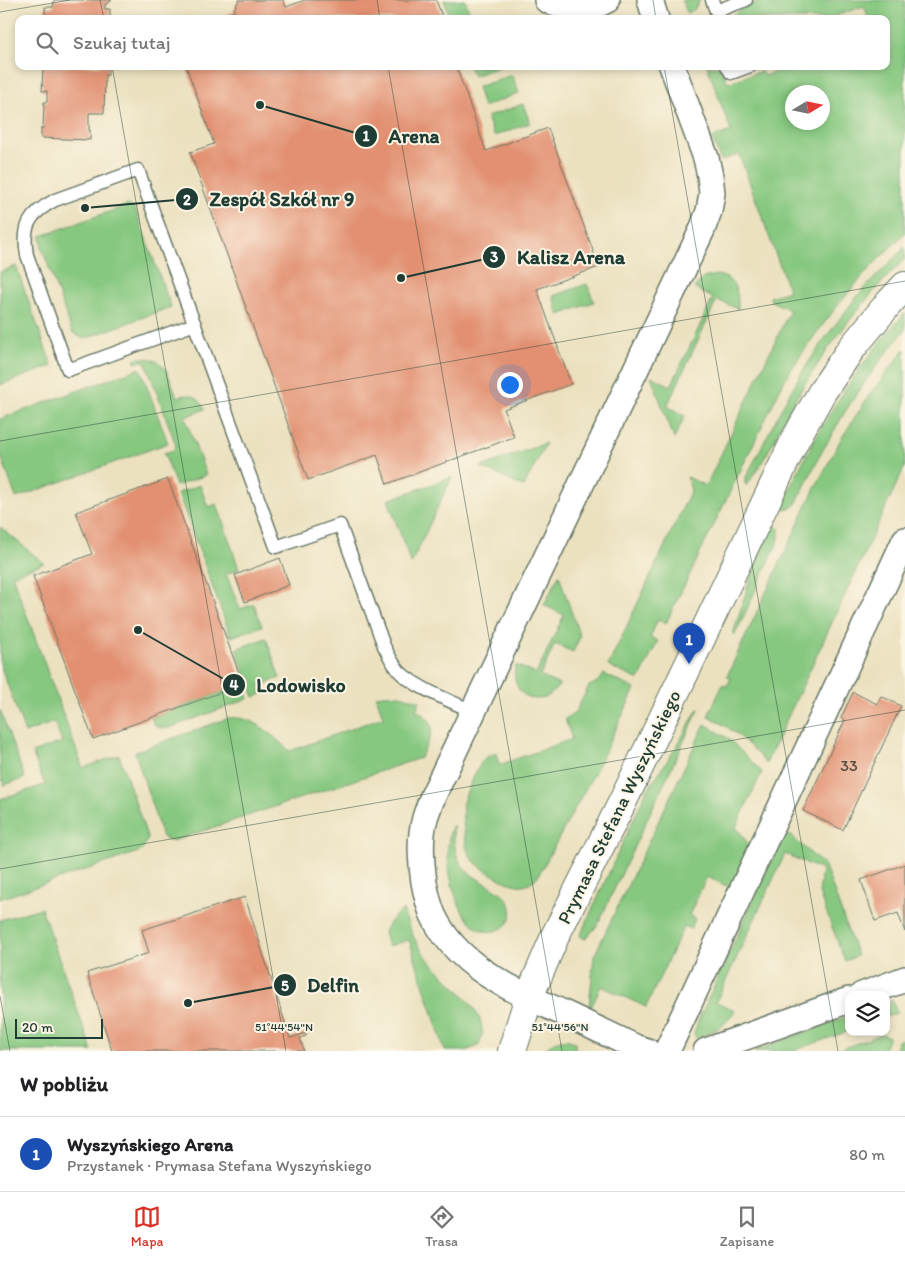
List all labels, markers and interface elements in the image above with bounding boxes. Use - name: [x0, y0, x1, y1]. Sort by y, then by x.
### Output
- search box: [15, 15, 890, 70]
- icon: search: [33, 29, 61, 57]
- text: Szukaj tutaj: [73, 31, 170, 54]
- north arrow: [785, 85, 830, 130]
- callout: Arena: [354, 119, 450, 154]
- text: Arena: [388, 124, 440, 148]
- text: 1: [363, 127, 370, 145]
- callout: Zespół Szkół nr 9: [174, 182, 364, 217]
- text: Zespół Szkół nr 9: [209, 187, 355, 212]
- text: 2: [183, 191, 191, 209]
- callout: Kalisz Arena: [482, 239, 634, 274]
- text: Kalisz Arena: [517, 245, 626, 269]
- text: 3: [490, 248, 498, 266]
- your location: [497, 372, 523, 398]
- pin: 1: [673, 623, 705, 664]
- callout: Lodowisko: [221, 667, 356, 702]
- text: Lodowisko: [256, 673, 346, 697]
- text: 4: [229, 676, 239, 694]
- street label: Prymasa Stefana Wyszyńskiego: [552, 686, 686, 928]
- house number: 33: [840, 756, 858, 775]
- callout: Delfin: [272, 968, 369, 1003]
- text: Delfin: [307, 973, 359, 997]
- text: 5: [281, 977, 289, 995]
- map controls: [845, 991, 890, 1036]
- button: layers: [845, 991, 890, 1036]
- scale bar: [15, 1016, 102, 1039]
- text: 20 m: [22, 1019, 53, 1036]
- text: 51°44'54"N: [255, 1020, 313, 1034]
- text: 51°44'56"N: [531, 1020, 589, 1034]
- text: W pobliżu: [20, 1071, 108, 1096]
- text: Wyszyńskiego Arena: [67, 1133, 233, 1156]
- text: 1: [32, 1145, 40, 1164]
- text: 80 m: [849, 1145, 885, 1164]
- text: Przystanek · Prymasa Stefana Wyszyńskiego: [67, 1156, 372, 1175]
- tab: Mapa: [131, 1203, 163, 1250]
- tab: Trasa: [425, 1203, 458, 1250]
- tab: Zapisane: [720, 1203, 774, 1250]

